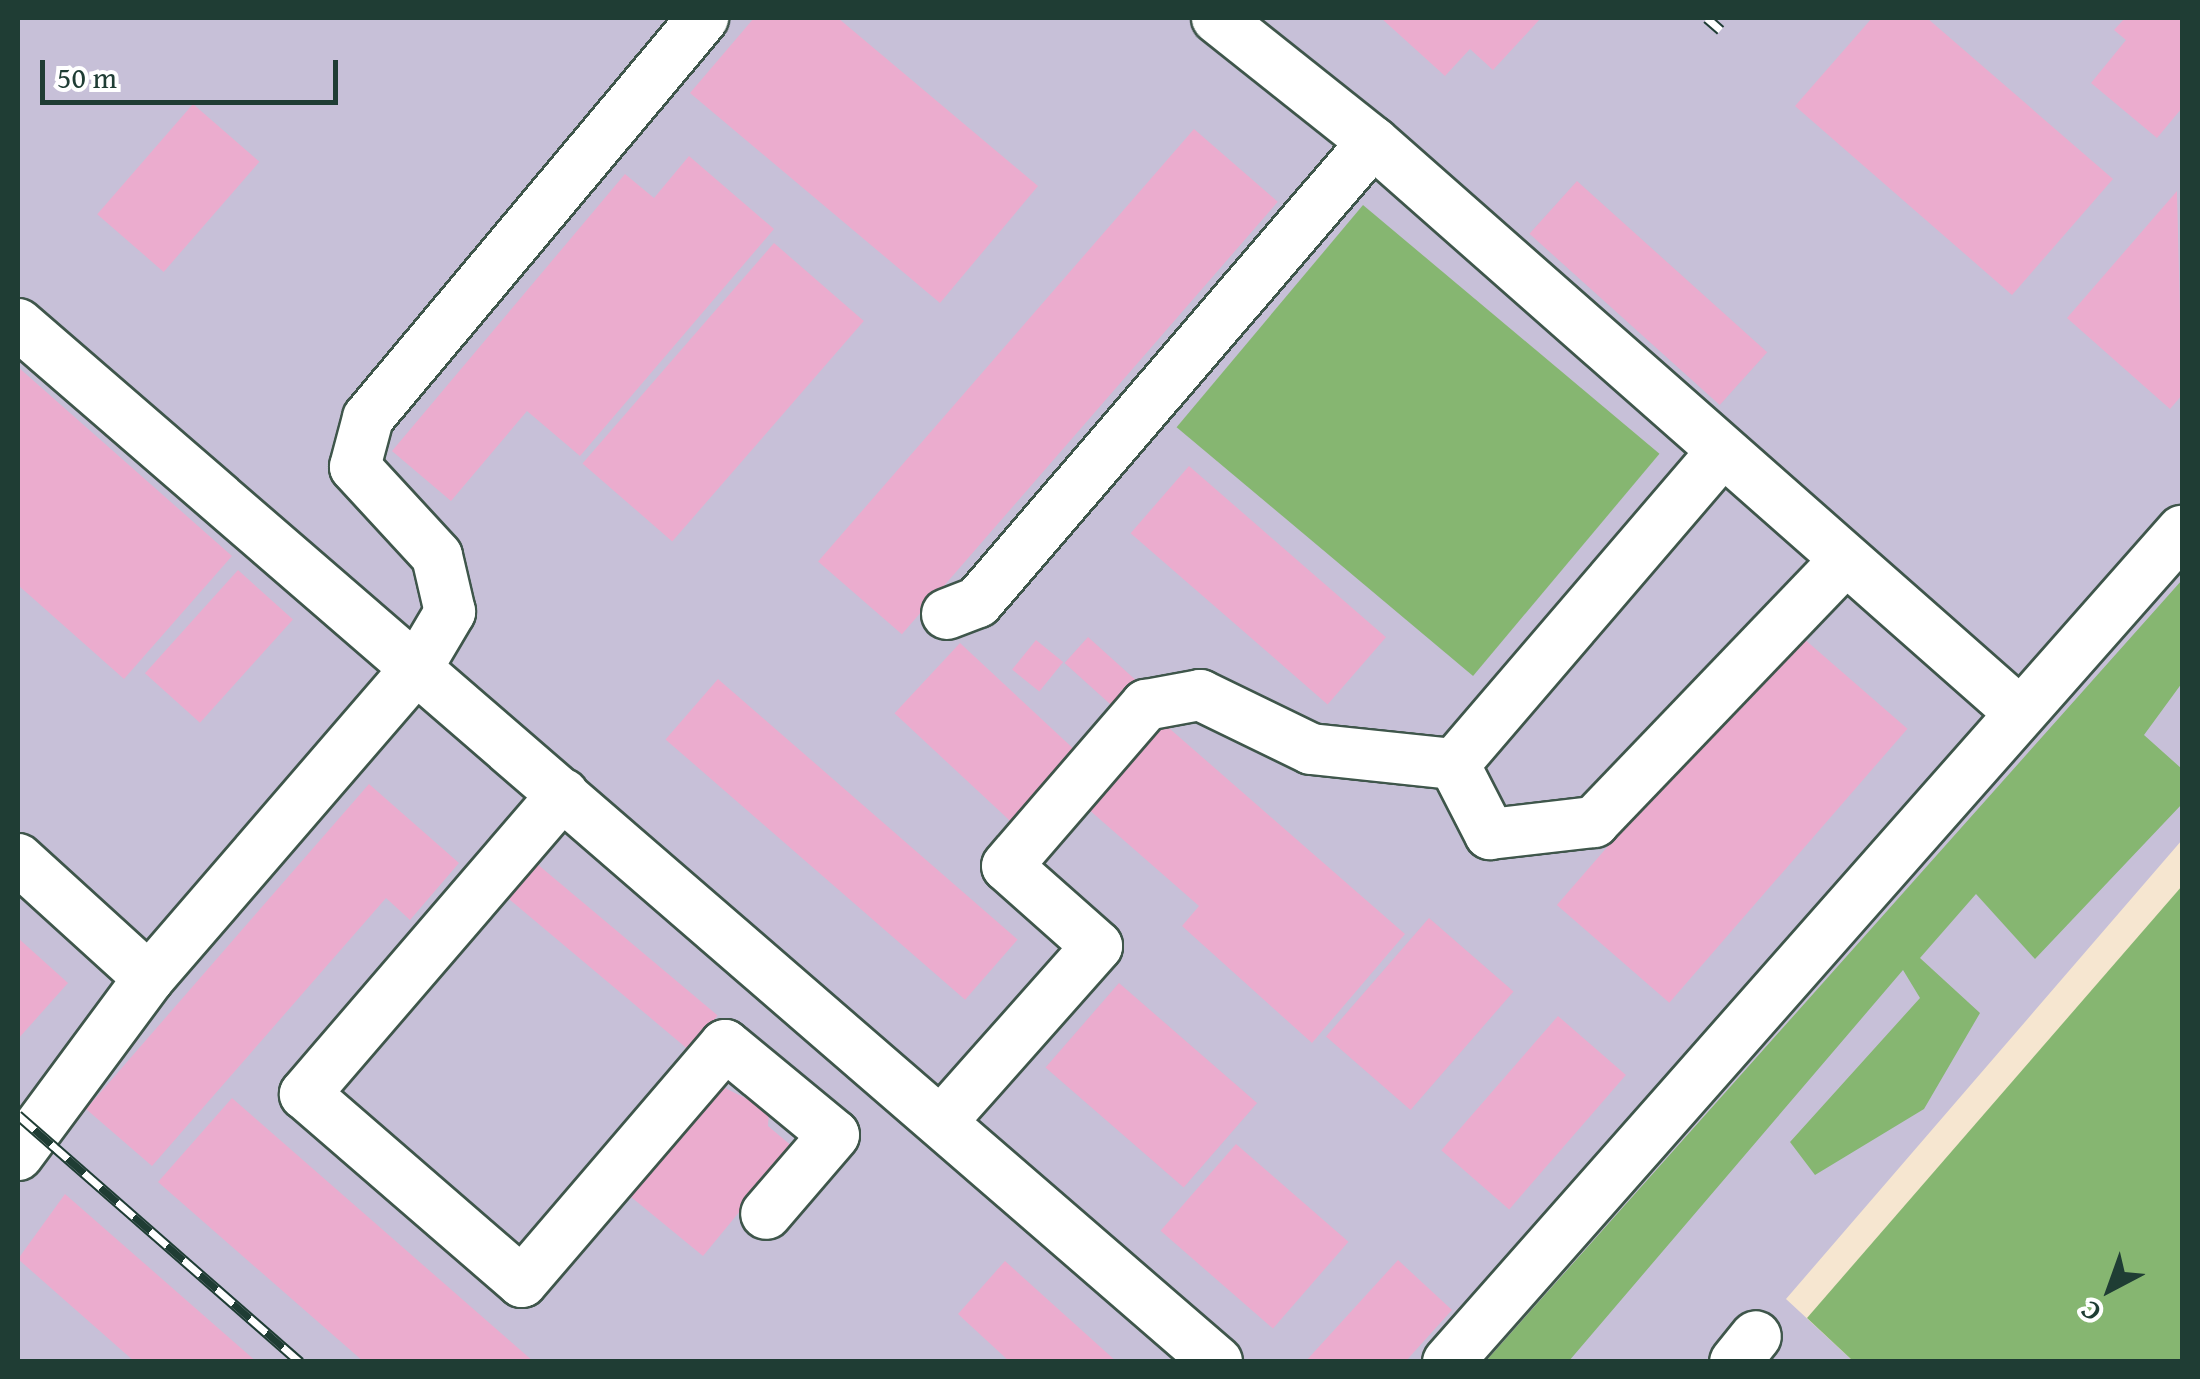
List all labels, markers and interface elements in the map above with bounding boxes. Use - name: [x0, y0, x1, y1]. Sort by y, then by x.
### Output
- scale bar: [45, 40, 342, 102]
- text: 50 m: [57, 55, 117, 99]
- north arrow: [2060, 1239, 2160, 1339]
- text: С: [2071, 1291, 2109, 1333]

